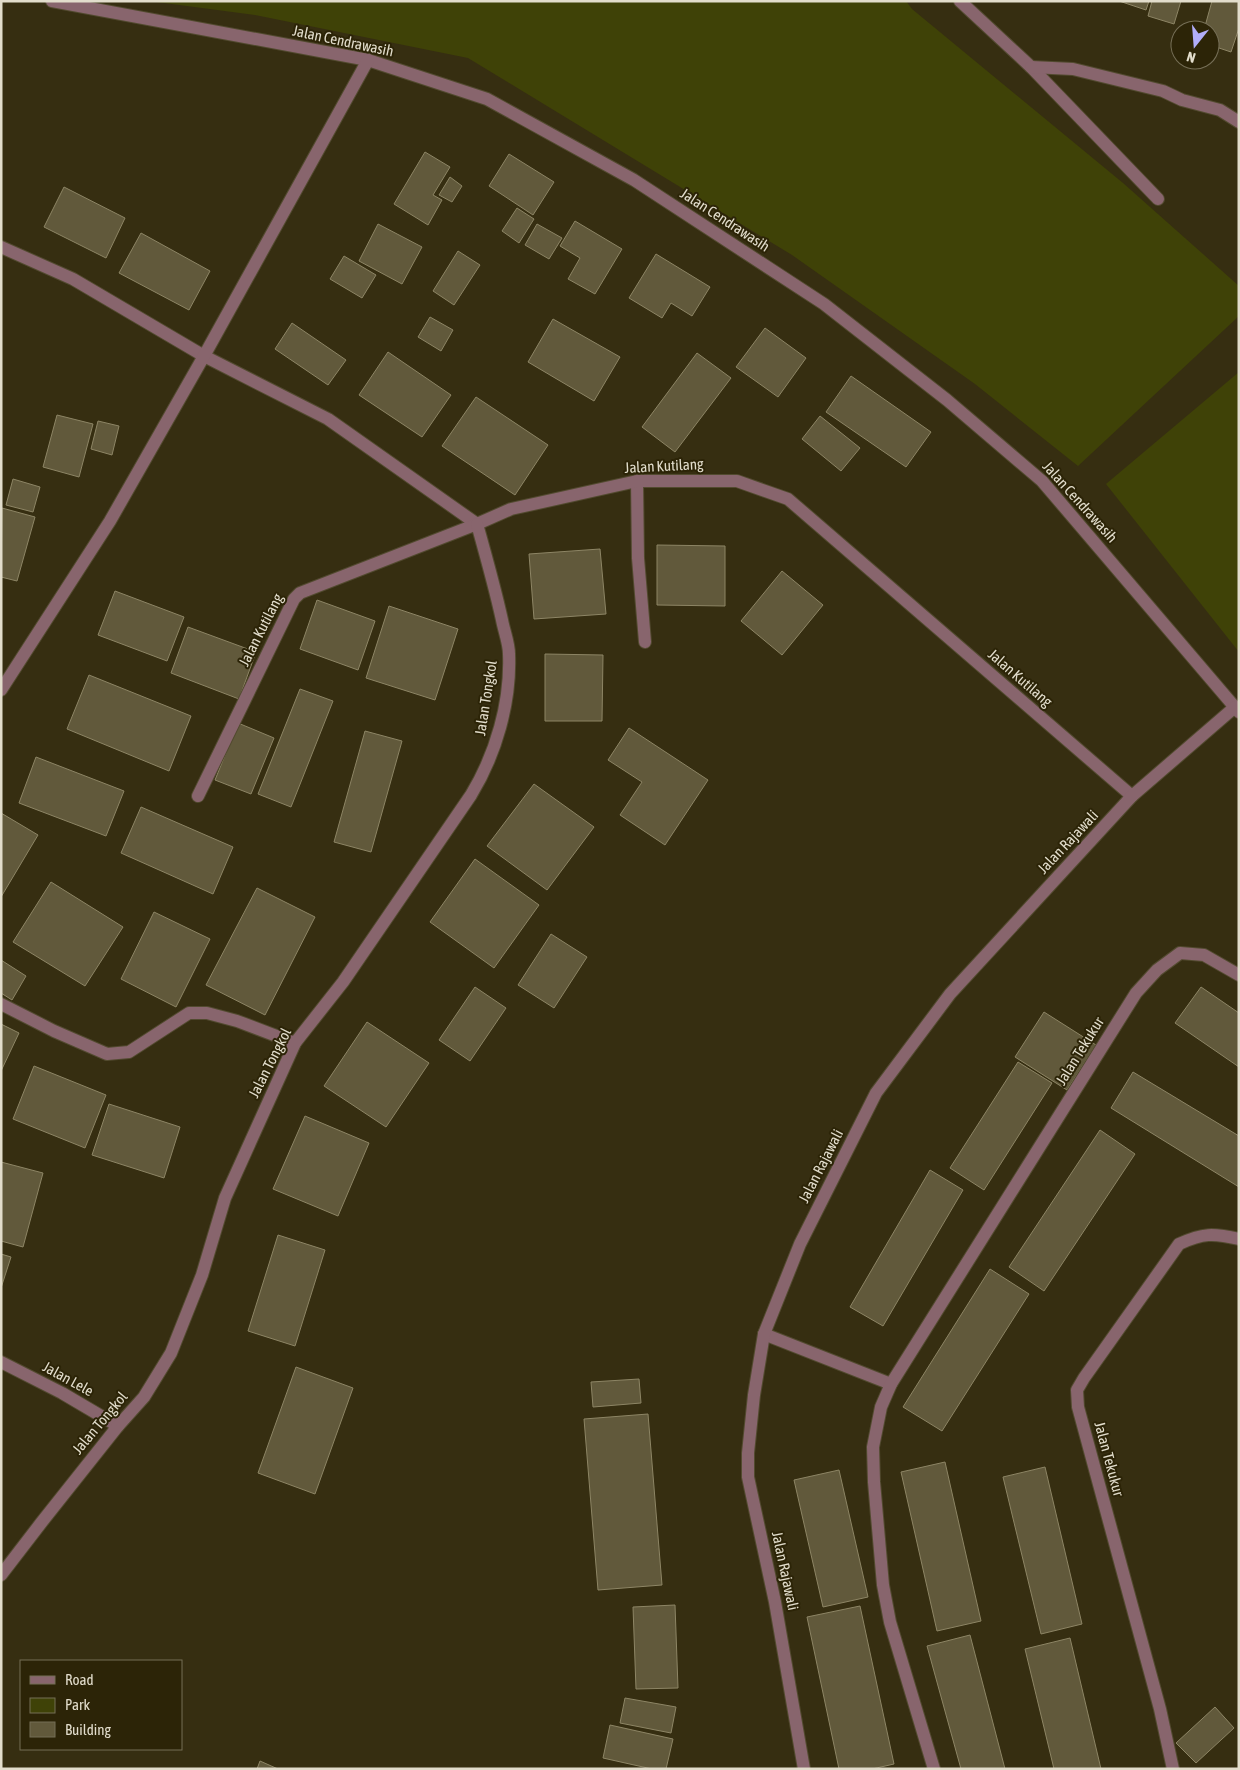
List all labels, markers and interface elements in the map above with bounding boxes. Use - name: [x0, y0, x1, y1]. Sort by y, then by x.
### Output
- north arrow: [1170, 20, 1220, 70]
- street label: Jalan Cendrawasih: [291, 21, 395, 60]
- text: N: [1185, 49, 1197, 66]
- street label: Jalan Cendrawasih: [677, 184, 773, 255]
- street label: Jalan Kutilang: [624, 455, 704, 476]
- street label: Jalan Cendrawasih: [1040, 458, 1121, 546]
- street label: Jalan Kutilang: [235, 590, 286, 669]
- street label: Jalan Kutilang: [985, 645, 1056, 710]
- street label: Jalan Tongkol: [471, 659, 500, 737]
- street label: Jalan Rajawali: [1034, 807, 1101, 877]
- street label: Jalan Tekukur: [1052, 1013, 1107, 1088]
- street label: Jalan Tongkol: [245, 1025, 294, 1100]
- street label: Jalan Rajawali: [795, 1126, 846, 1205]
- street label: Jalan Lele: [40, 1358, 97, 1399]
- street label: Jalan Tongkol: [69, 1388, 131, 1457]
- street label: Jalan Tekukur: [1091, 1420, 1128, 1499]
- street label: Jalan Rajawali: [769, 1530, 802, 1612]
- legend: [20, 1660, 182, 1750]
- text: Road: [65, 1671, 94, 1688]
- text: Park: [65, 1696, 90, 1713]
- text: Building: [65, 1721, 111, 1738]

